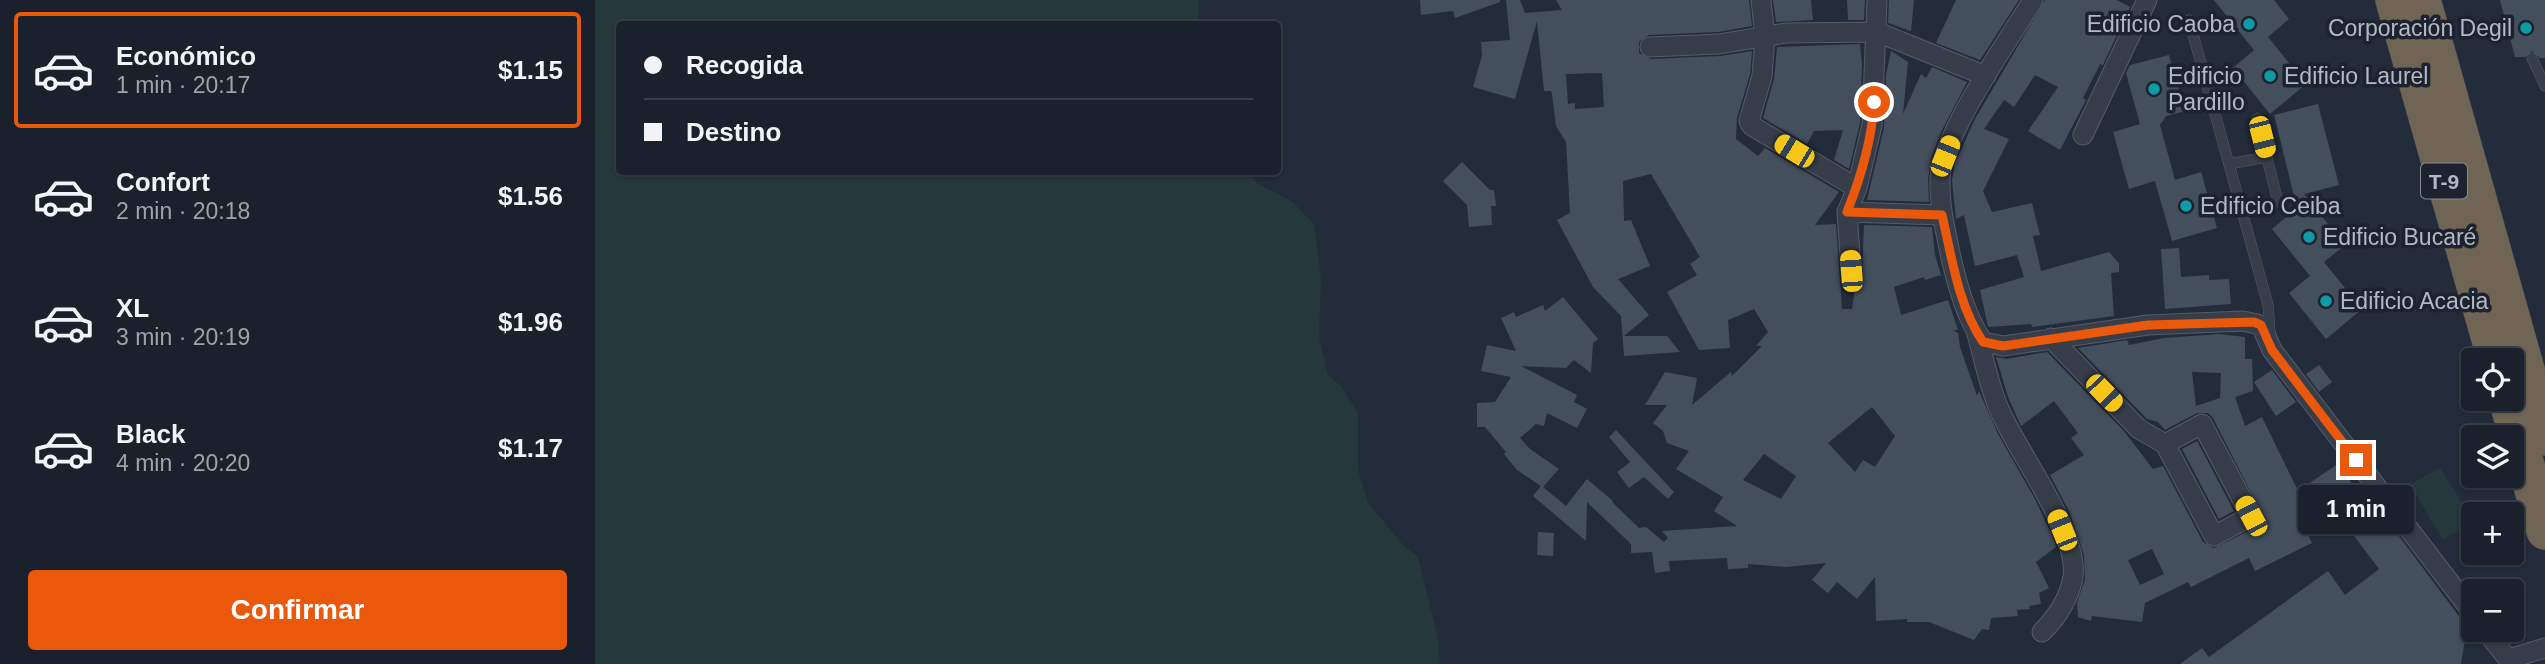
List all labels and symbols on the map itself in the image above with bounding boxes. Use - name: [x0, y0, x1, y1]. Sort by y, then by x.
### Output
- place label: Edificio Caoba: [2087, 11, 2235, 37]
- place label: Corporación Degil: [2328, 15, 2512, 41]
- marker: Edificio Caoba: [2241, 16, 2257, 32]
- marker: Corporación Degil: [2518, 20, 2534, 36]
- place label: Edificio Pardillo: [2168, 63, 2245, 115]
- place label: Edificio Laurel: [2284, 63, 2428, 89]
- marker: Edificio Laurel: [2262, 68, 2278, 84]
- marker: Edificio Pardillo: [2146, 81, 2162, 97]
- route start: [1858, 86, 1890, 118]
- car: [2247, 114, 2278, 160]
- car: [1771, 131, 1818, 171]
- car: [1928, 133, 1963, 179]
- road number: T-9: [2421, 164, 2467, 198]
- place label: Edificio Ceiba: [2200, 193, 2341, 219]
- marker: Edificio Ceiba: [2178, 198, 2194, 214]
- place label: Edificio Bucaré: [2323, 224, 2476, 250]
- marker: Edificio Bucaré: [2301, 229, 2317, 245]
- car: [1840, 249, 1863, 293]
- place label: Edificio Acacia: [2340, 288, 2489, 314]
- marker: Edificio Acacia: [2318, 293, 2334, 309]
- car: [2082, 371, 2127, 415]
- route end: [2340, 444, 2372, 476]
- callout: 1 min: [2298, 484, 2414, 534]
- car: [2232, 493, 2271, 539]
- car: [2045, 507, 2080, 553]

